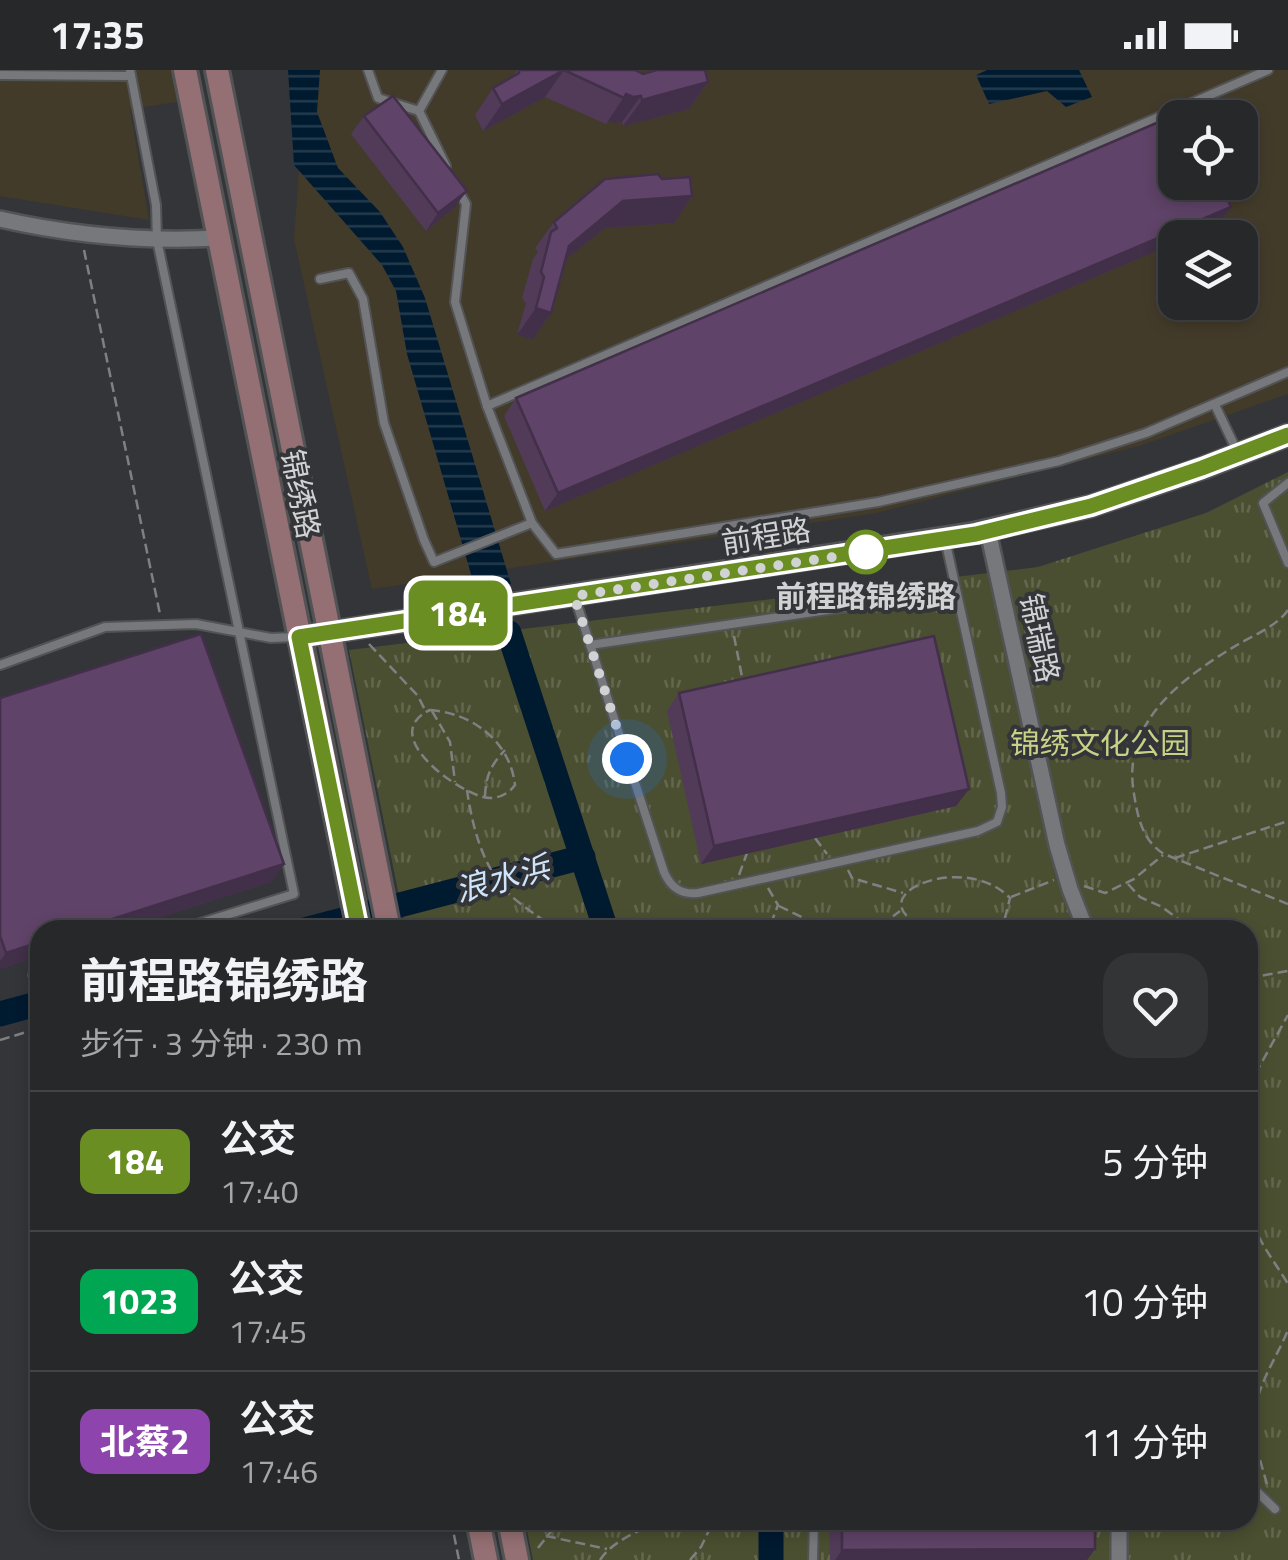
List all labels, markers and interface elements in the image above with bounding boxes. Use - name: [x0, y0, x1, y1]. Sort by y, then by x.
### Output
- text: 17:35: [50, 6, 145, 64]
- map controls: [1158, 100, 1258, 320]
- button: locate: [1158, 100, 1258, 200]
- button: layers: [1158, 220, 1258, 320]
- street label: 锦绣路: [270, 445, 332, 543]
- street label: 前程路: [718, 506, 814, 566]
- marker: 前程路锦绣路: [845, 531, 887, 573]
- place label: 前程路锦绣路: [776, 573, 956, 619]
- line badge: 184: [400, 580, 516, 646]
- text: 184: [429, 586, 487, 640]
- street label: 锦瑞路: [1008, 589, 1072, 687]
- park label: 锦绣文化公园: [1010, 720, 1190, 766]
- your location: [602, 734, 652, 784]
- water label: 浪水浜: [449, 842, 557, 914]
- text: 前程路锦绣路: [80, 944, 368, 1017]
- button: heart: [1103, 953, 1208, 1058]
- text: 步行 · 3 分钟 · 230 m: [80, 1019, 363, 1067]
- text: 公交: [220, 1109, 296, 1167]
- text: 5 分钟: [1102, 1133, 1208, 1191]
- text: 184: [106, 1134, 164, 1188]
- text: 17:40: [220, 1167, 299, 1215]
- text: 公交: [228, 1249, 304, 1307]
- text: 10 分钟: [1081, 1273, 1208, 1331]
- text: 1023: [100, 1274, 178, 1328]
- text: 17:45: [228, 1307, 307, 1355]
- text: 公交: [240, 1389, 316, 1447]
- text: 11 分钟: [1081, 1413, 1208, 1471]
- text: 北蔡2: [100, 1414, 190, 1468]
- text: 17:46: [240, 1447, 318, 1495]

